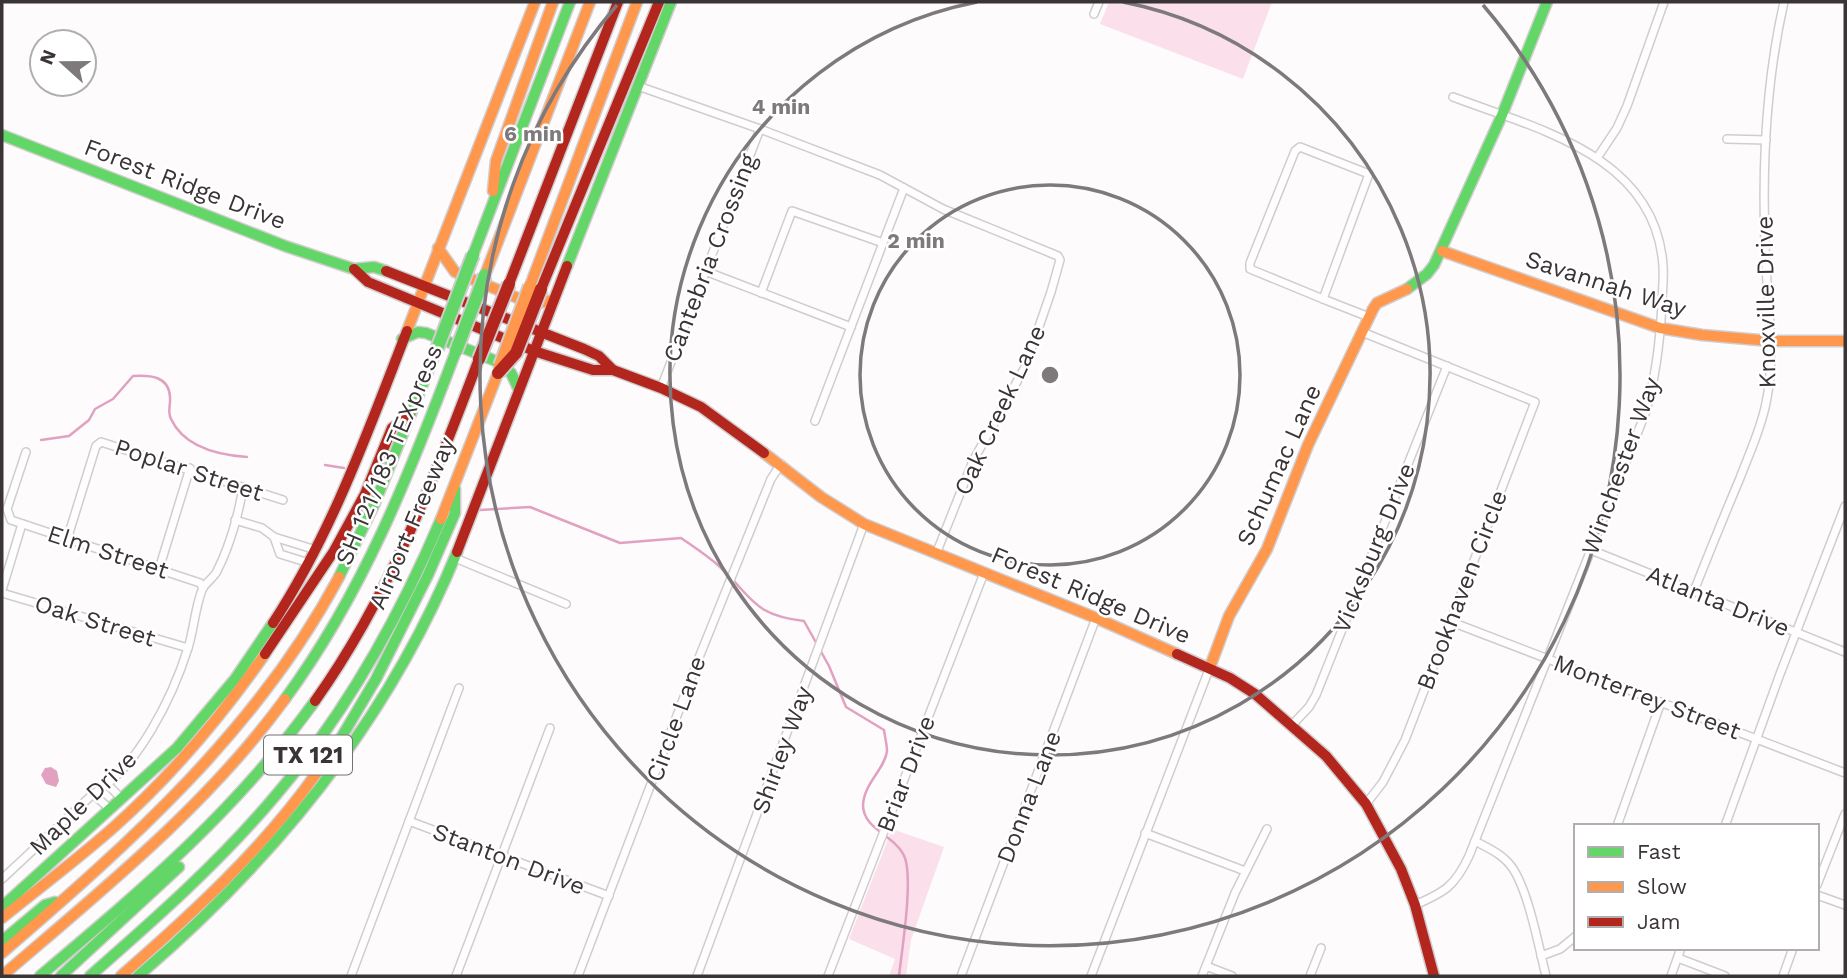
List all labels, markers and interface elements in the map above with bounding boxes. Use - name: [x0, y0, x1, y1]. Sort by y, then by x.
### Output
- north arrow: [28, 28, 98, 98]
- text: N: [34, 46, 61, 68]
- text: 4 min: [752, 94, 810, 119]
- text: 6 min: [504, 121, 562, 146]
- street label: Forest Ridge Drive: [80, 133, 290, 235]
- street label: Cantebria Crossing: [657, 150, 763, 366]
- street label: Knoxville Drive: [1750, 215, 1782, 389]
- text: 2 min: [887, 228, 945, 253]
- street label: Savannah Way: [1522, 245, 1690, 323]
- street label: Oak Creek Lane: [948, 321, 1052, 499]
- street label: SH 121/183 TEXpress: [330, 341, 448, 569]
- centre of rings: [1038, 363, 1062, 387]
- street label: Winchester Way: [1576, 373, 1666, 559]
- street label: Schumac Lane: [1231, 380, 1327, 550]
- street label: Airport Freeway: [363, 432, 461, 613]
- street label: Poplar Street: [111, 433, 267, 507]
- street label: Vicksburg Drive: [1327, 459, 1421, 637]
- street label: Brookhaven Circle: [1411, 486, 1513, 694]
- street label: Elm Street: [44, 519, 172, 585]
- street label: Forest Ridge Drive: [987, 540, 1195, 650]
- street label: Atlanta Drive: [1642, 560, 1794, 642]
- street label: Oak Street: [31, 589, 159, 653]
- street label: Monterrey Street: [1550, 648, 1744, 746]
- street label: Circle Lane: [640, 652, 712, 786]
- street label: Shirley Way: [746, 682, 818, 818]
- street label: Briar Drive: [871, 712, 941, 836]
- street label: Donna Lane: [991, 727, 1067, 867]
- road number: TX 121: [264, 736, 352, 775]
- street label: Maple Drive: [24, 745, 142, 861]
- street label: Stanton Drive: [429, 817, 589, 901]
- legend: [1574, 824, 1819, 950]
- text: Fast: [1637, 839, 1681, 864]
- text: Slow: [1637, 874, 1687, 899]
- text: Jam: [1637, 909, 1680, 934]

